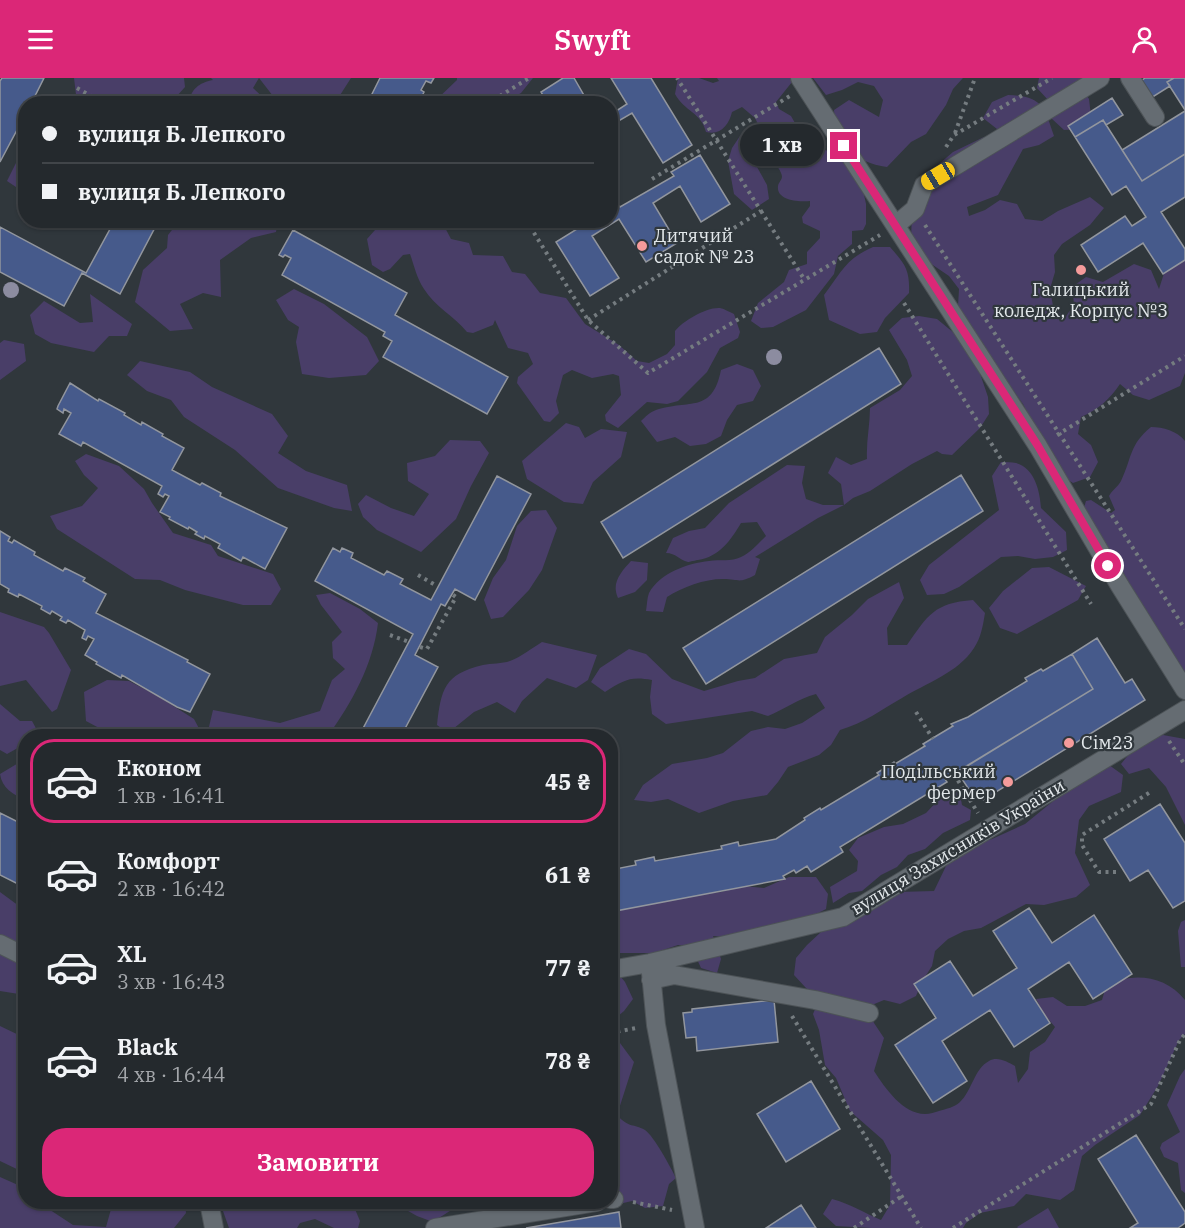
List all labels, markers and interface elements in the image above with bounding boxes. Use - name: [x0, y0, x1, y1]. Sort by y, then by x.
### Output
- text: Swyft: [554, 22, 631, 57]
- icon: menu: [24, 23, 57, 56]
- icon: person: [1128, 23, 1161, 56]
- text: вулиця Б. Лепкого: [78, 119, 286, 148]
- callout: 1 хв: [739, 125, 823, 167]
- text: 1 хв: [762, 131, 802, 158]
- route end: [830, 132, 857, 159]
- car: [918, 159, 958, 193]
- text: вулиця Б. Лепкого: [78, 177, 286, 206]
- place label: Дитячий садок № 23: [654, 224, 755, 268]
- marker: Дитячий садок № 23: [635, 239, 649, 253]
- marker: Галицький коледж, Корпус №3: [1074, 263, 1088, 277]
- place label: Галицький коледж, Корпус №3: [994, 278, 1168, 322]
- route start: [1094, 552, 1121, 579]
- place label: Сім23: [1081, 731, 1134, 754]
- marker: Сім23: [1062, 736, 1076, 750]
- text: Економ: [117, 753, 202, 782]
- icon: car: [45, 754, 99, 808]
- place label: Подільський фермер: [881, 760, 996, 804]
- text: 45 ₴: [545, 767, 591, 796]
- street label: вулиця Захисників України: [846, 773, 1069, 920]
- marker: Подільський фермер: [1001, 775, 1015, 789]
- text: 1 хв · 16:41: [117, 782, 226, 809]
- text: Комфорт: [117, 846, 220, 875]
- icon: car: [45, 847, 99, 901]
- text: 61 ₴: [545, 860, 591, 889]
- text: 2 хв · 16:42: [117, 875, 226, 902]
- text: XL: [117, 939, 147, 968]
- icon: car: [45, 940, 99, 994]
- text: 77 ₴: [545, 953, 591, 982]
- text: 3 хв · 16:43: [117, 968, 226, 995]
- text: Black: [117, 1032, 178, 1061]
- icon: car: [45, 1033, 99, 1087]
- text: 78 ₴: [545, 1046, 591, 1075]
- text: 4 хв · 16:44: [117, 1061, 226, 1088]
- button: Замовити: [42, 1128, 594, 1197]

